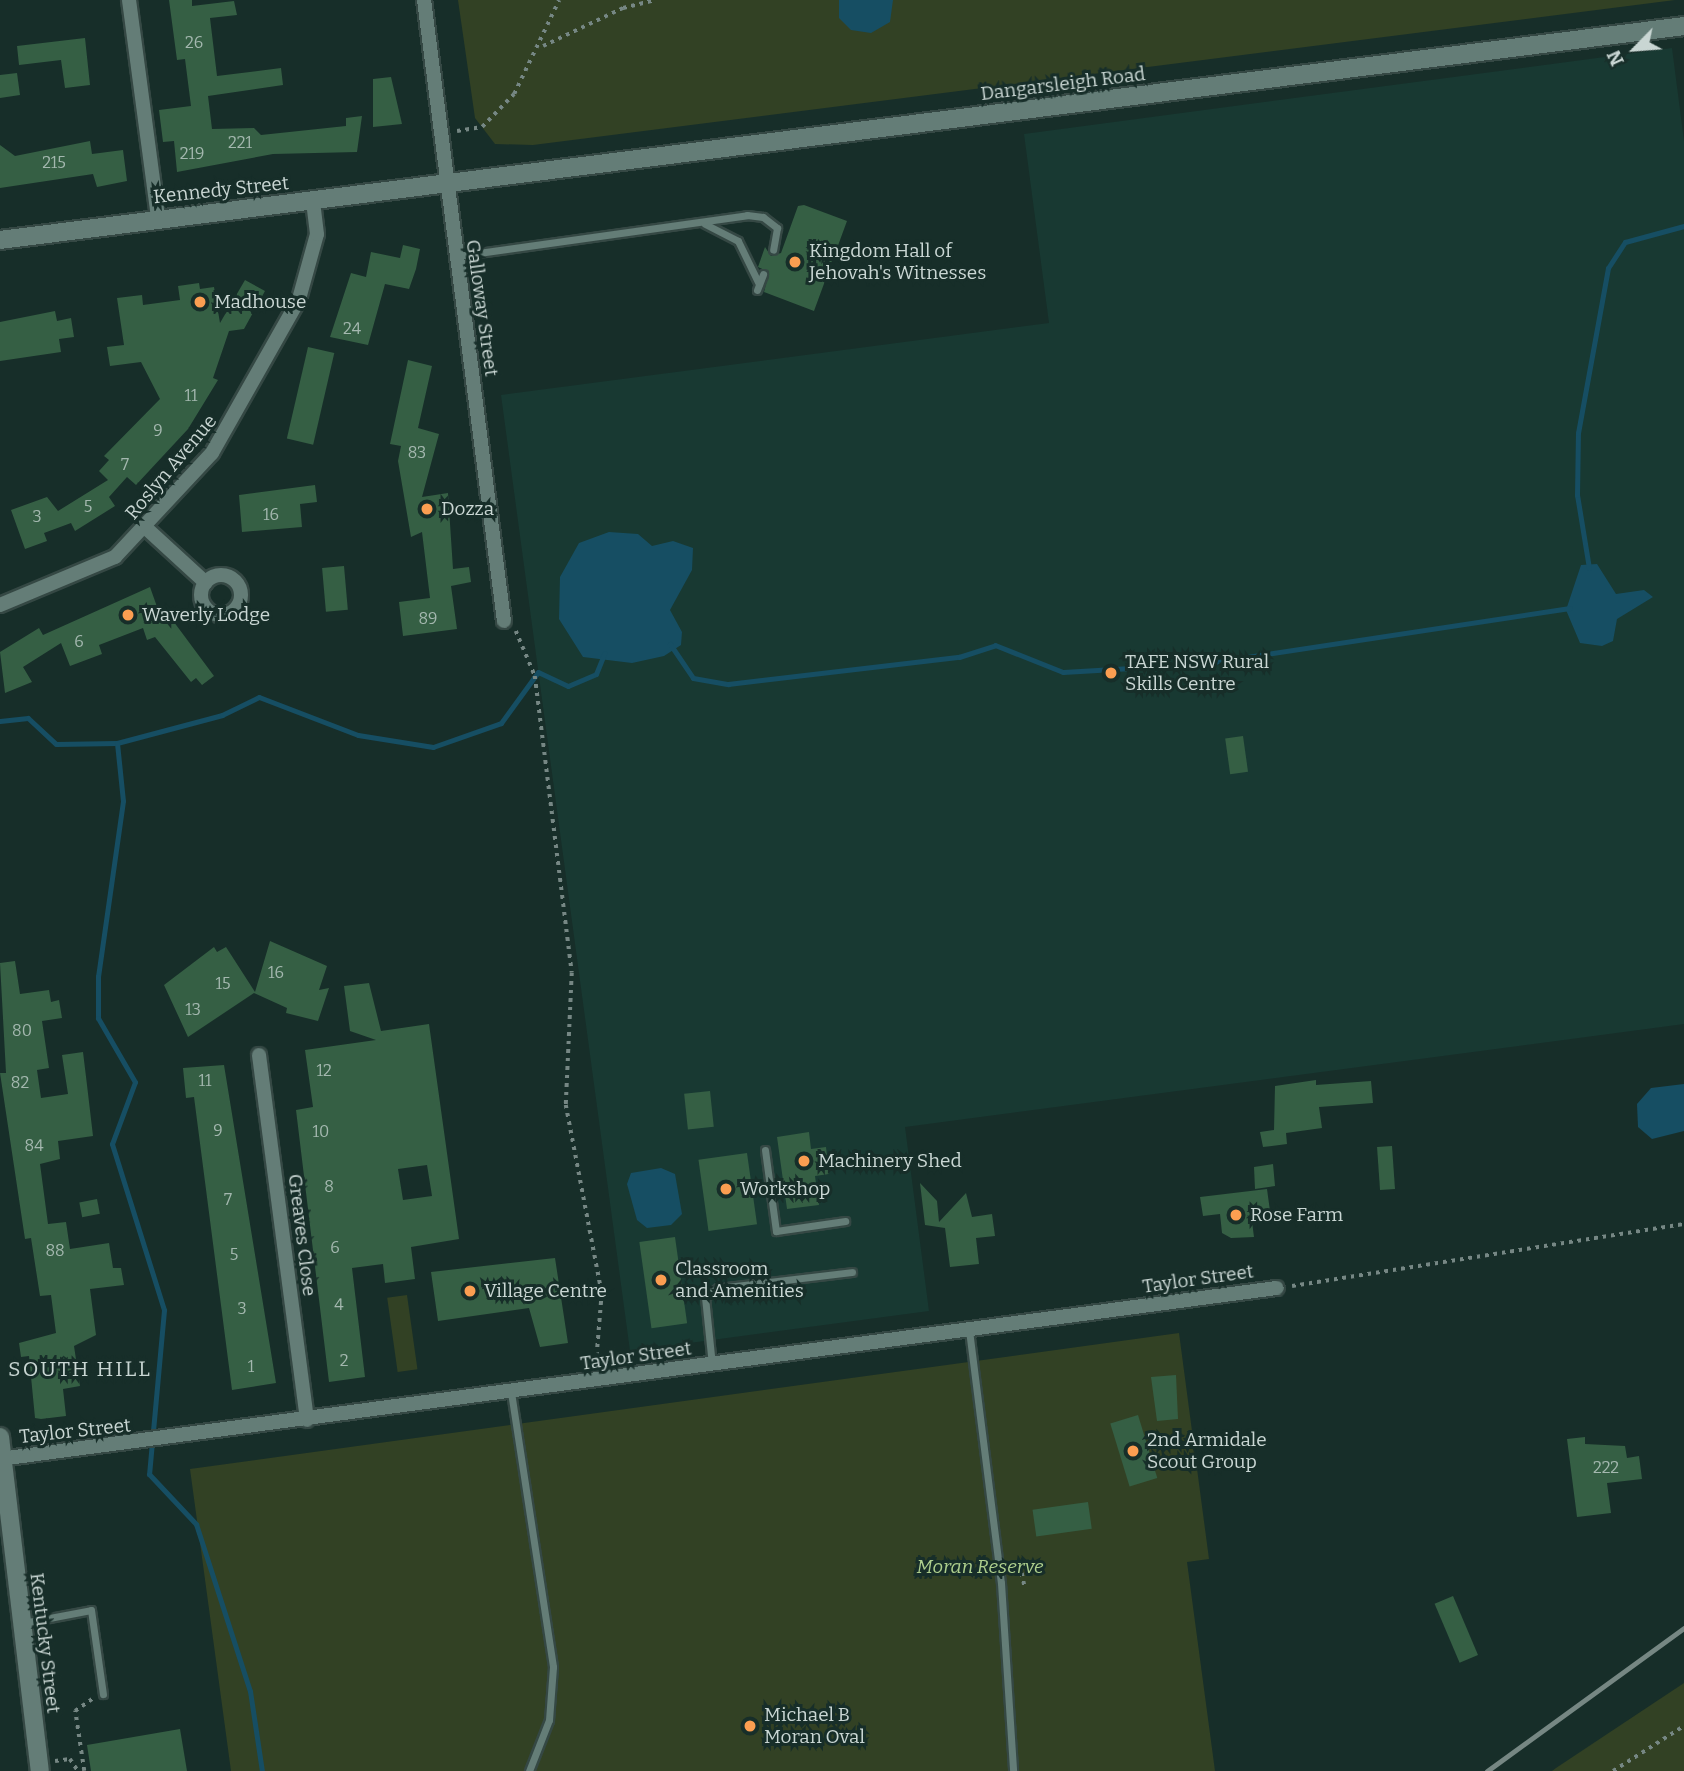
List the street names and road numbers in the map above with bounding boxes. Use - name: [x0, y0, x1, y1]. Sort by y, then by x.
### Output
- street label: Dangarsleigh Road: [979, 63, 1147, 105]
- street label: Kennedy Street: [152, 172, 290, 208]
- street label: Galloway Street: [461, 238, 503, 378]
- street label: Roslyn Avenue: [121, 410, 221, 524]
- street label: Greaves Close: [283, 1173, 321, 1297]
- street label: Taylor Street: [1141, 1260, 1255, 1298]
- street label: Taylor Street: [579, 1337, 693, 1375]
- street label: Taylor Street: [18, 1414, 132, 1448]
- street label: Kentucky Street: [25, 1572, 65, 1714]

